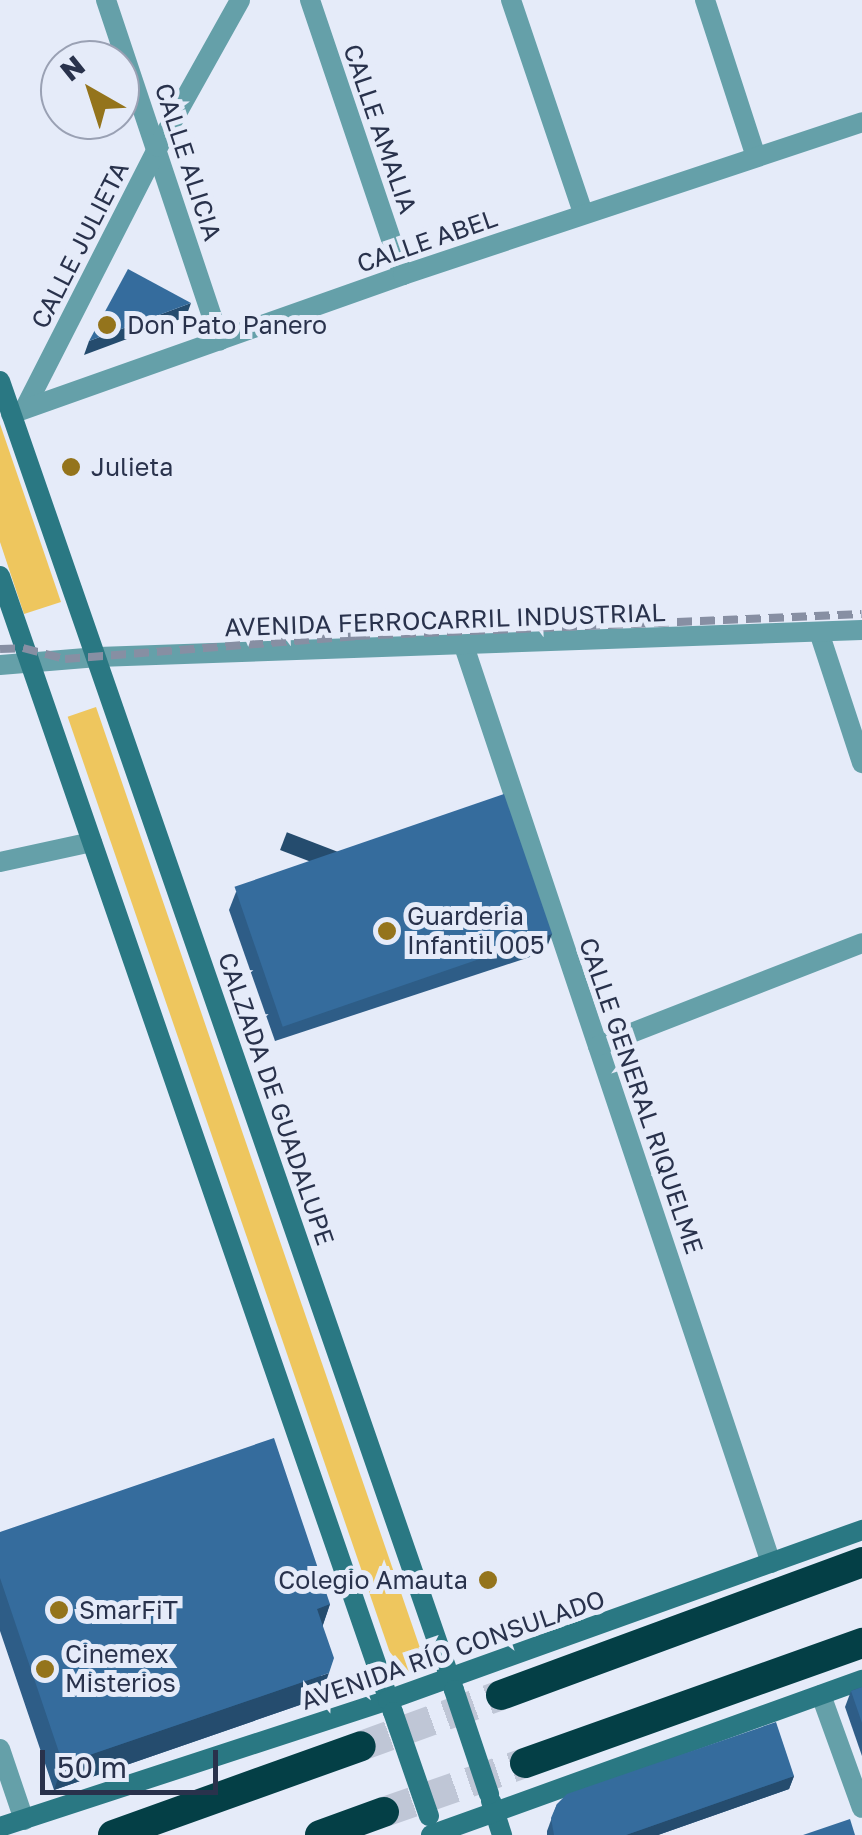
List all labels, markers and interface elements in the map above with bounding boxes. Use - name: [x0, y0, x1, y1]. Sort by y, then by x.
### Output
- north arrow: [40, 40, 140, 140]
- street label: CALLE AMALIA: [337, 40, 423, 218]
- text: N: [53, 48, 91, 87]
- street label: CALLE ALICIA: [148, 80, 228, 244]
- street label: CALLE JULIETA: [25, 157, 135, 333]
- street label: CALLE ABEL: [353, 203, 501, 279]
- place label: Don Pato Panero: [127, 310, 327, 340]
- marker: Don Pato Panero: [96, 314, 118, 336]
- place label: Julieta: [91, 452, 173, 482]
- marker: Julieta: [60, 456, 82, 478]
- street label: AVENIDA FERROCARRIL INDUSTRIAL: [224, 597, 666, 643]
- place label: Guarderia Infantil 005: [407, 902, 545, 961]
- marker: Guarderia Infantil 005: [376, 920, 398, 942]
- street label: CALLE GENERAL RIQUELME: [573, 934, 709, 1258]
- street label: CALZADA DE GUADALUPE: [212, 949, 340, 1249]
- place label: Colegio Amauta: [278, 1565, 468, 1595]
- marker: Colegio Amauta: [477, 1569, 499, 1591]
- street label: AVENIDA RÍO CONSULADO: [297, 1584, 609, 1716]
- place label: SmarFiT: [79, 1595, 178, 1625]
- marker: SmarFiT: [48, 1599, 70, 1621]
- place label: Cinemex Misterios: [65, 1640, 176, 1699]
- marker: Cinemex Misterios: [34, 1658, 56, 1680]
- scale bar: [45, 1730, 222, 1792]
- text: 50 m: [57, 1749, 127, 1785]

